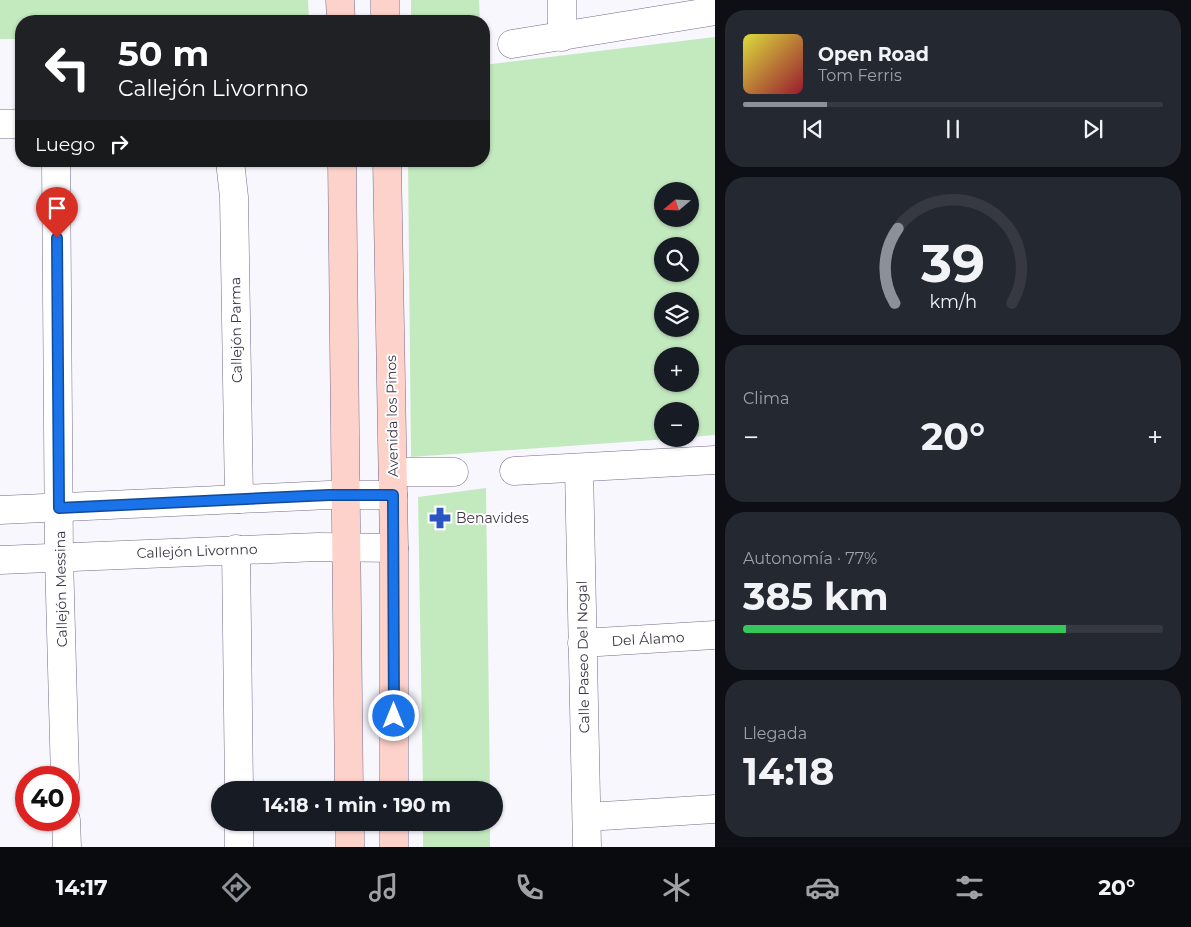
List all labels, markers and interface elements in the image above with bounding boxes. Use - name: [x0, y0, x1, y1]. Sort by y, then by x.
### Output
- text: 50 m: [118, 32, 209, 75]
- icon: left: [35, 35, 100, 100]
- text: Open Road: [818, 43, 929, 66]
- text: Tom Ferris: [818, 66, 902, 85]
- text: Callejón Livornno: [118, 75, 308, 102]
- icon: previous: [799, 115, 827, 143]
- icon: pause: [939, 115, 967, 143]
- icon: next: [1079, 115, 1107, 143]
- icon: right: [105, 130, 133, 158]
- text: Luego: [35, 133, 95, 156]
- north arrow: [654, 182, 699, 228]
- map controls: [654, 182, 699, 447]
- pin: [36, 187, 78, 238]
- icon: arrive: [43, 194, 71, 222]
- text: 39: [920, 232, 985, 295]
- button: search: [654, 237, 699, 282]
- street label: Callejón Parma: [226, 277, 246, 383]
- text: km/h: [929, 291, 977, 312]
- button: layers: [654, 292, 699, 337]
- button: +: [654, 347, 699, 392]
- street label: Avenida los Pinos: [382, 355, 402, 477]
- text: Clima: [743, 389, 789, 408]
- button: −: [654, 402, 699, 447]
- text: 20°: [921, 413, 985, 460]
- text: −: [743, 420, 759, 454]
- text: +: [1147, 420, 1163, 454]
- pharmacy icon: Benavides: [427, 505, 453, 531]
- place label: Benavides: [456, 509, 529, 527]
- street label: Callejón Messina: [51, 531, 71, 647]
- street label: Callejón Livornno: [136, 540, 258, 562]
- text: Autonomía · 77%: [743, 549, 877, 568]
- text: 385 km: [743, 573, 889, 620]
- street label: Calle Paseo Del Nogal: [573, 580, 593, 734]
- street label: Del Álamo: [611, 628, 685, 650]
- position arrow: [367, 689, 419, 741]
- text: Llegada: [743, 724, 807, 743]
- text: 14:18: [743, 748, 834, 795]
- speed limit sign: 40: [15, 766, 80, 831]
- text: 14:18 · 1 min · 190 m: [263, 794, 451, 817]
- icon: directions: [219, 870, 254, 905]
- icon: music: [366, 870, 401, 905]
- icon: phone: [512, 870, 547, 905]
- icon: climate: [659, 870, 694, 905]
- icon: car: [805, 870, 840, 905]
- icon: filters: [952, 870, 987, 905]
- text: 14:17: [56, 874, 108, 901]
- text: 20°: [1098, 874, 1135, 901]

